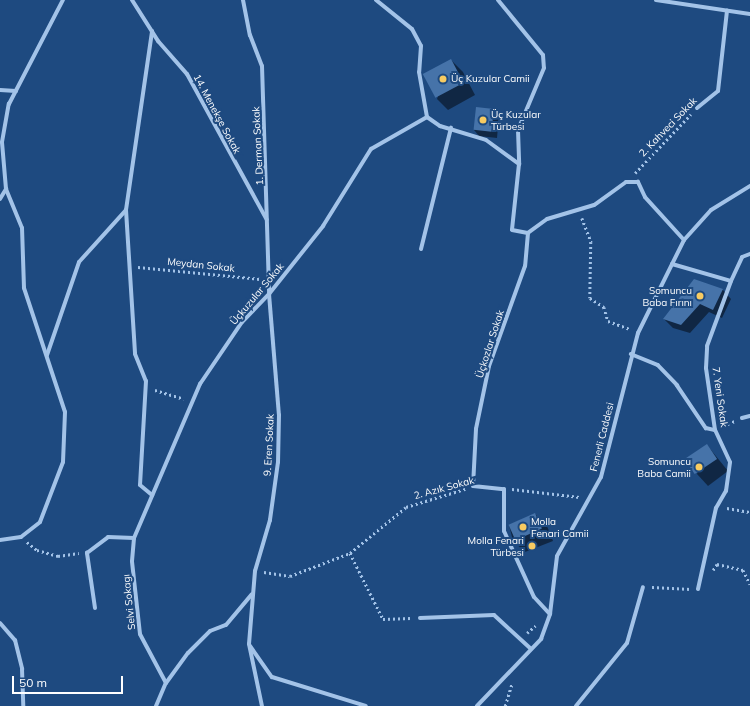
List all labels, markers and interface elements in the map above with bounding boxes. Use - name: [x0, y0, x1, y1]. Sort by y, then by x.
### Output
- street label: 14. Menekşe Sokak: [191, 72, 243, 156]
- place label: Üç Kuzular Camii: [451, 73, 530, 85]
- marker: Üç Kuzular Camii: [438, 74, 448, 84]
- street label: 2. Kahveci Sokak: [637, 95, 699, 159]
- street label: 1. Derman Sokak: [250, 106, 266, 186]
- place label: Üç Kuzular Türbesi: [491, 108, 541, 132]
- marker: Üç Kuzular Türbesi: [478, 115, 488, 125]
- street label: Meydan Sokak: [167, 255, 235, 275]
- street label: Üçkuzular Sokak: [228, 261, 286, 327]
- place label: Somuncu Baba Fırını: [642, 284, 692, 308]
- marker: Somuncu Baba Fırını: [695, 291, 705, 301]
- street label: Üçkozlar Sokak: [473, 308, 507, 380]
- street label: 7. Yeni Sokak: [710, 366, 730, 428]
- street label: Fenerli Caddesi: [588, 401, 616, 473]
- street label: 9. Eren Sokak: [261, 414, 277, 476]
- place label: Somuncu Baba Camii: [637, 455, 691, 478]
- marker: Somuncu Baba Camii: [694, 462, 704, 472]
- street label: 2. Azık Sokak: [413, 474, 475, 502]
- place label: Molla Fenari Camii: [531, 515, 589, 538]
- marker: Molla Fenari Camii: [518, 522, 528, 532]
- place label: Molla Fenari Türbesi: [468, 534, 524, 558]
- marker: Molla Fenari Türbesi: [527, 541, 537, 551]
- street label: Selvi Sokagı: [120, 574, 138, 630]
- scale bar: [14, 668, 125, 694]
- text: 50 m: [19, 675, 47, 690]

